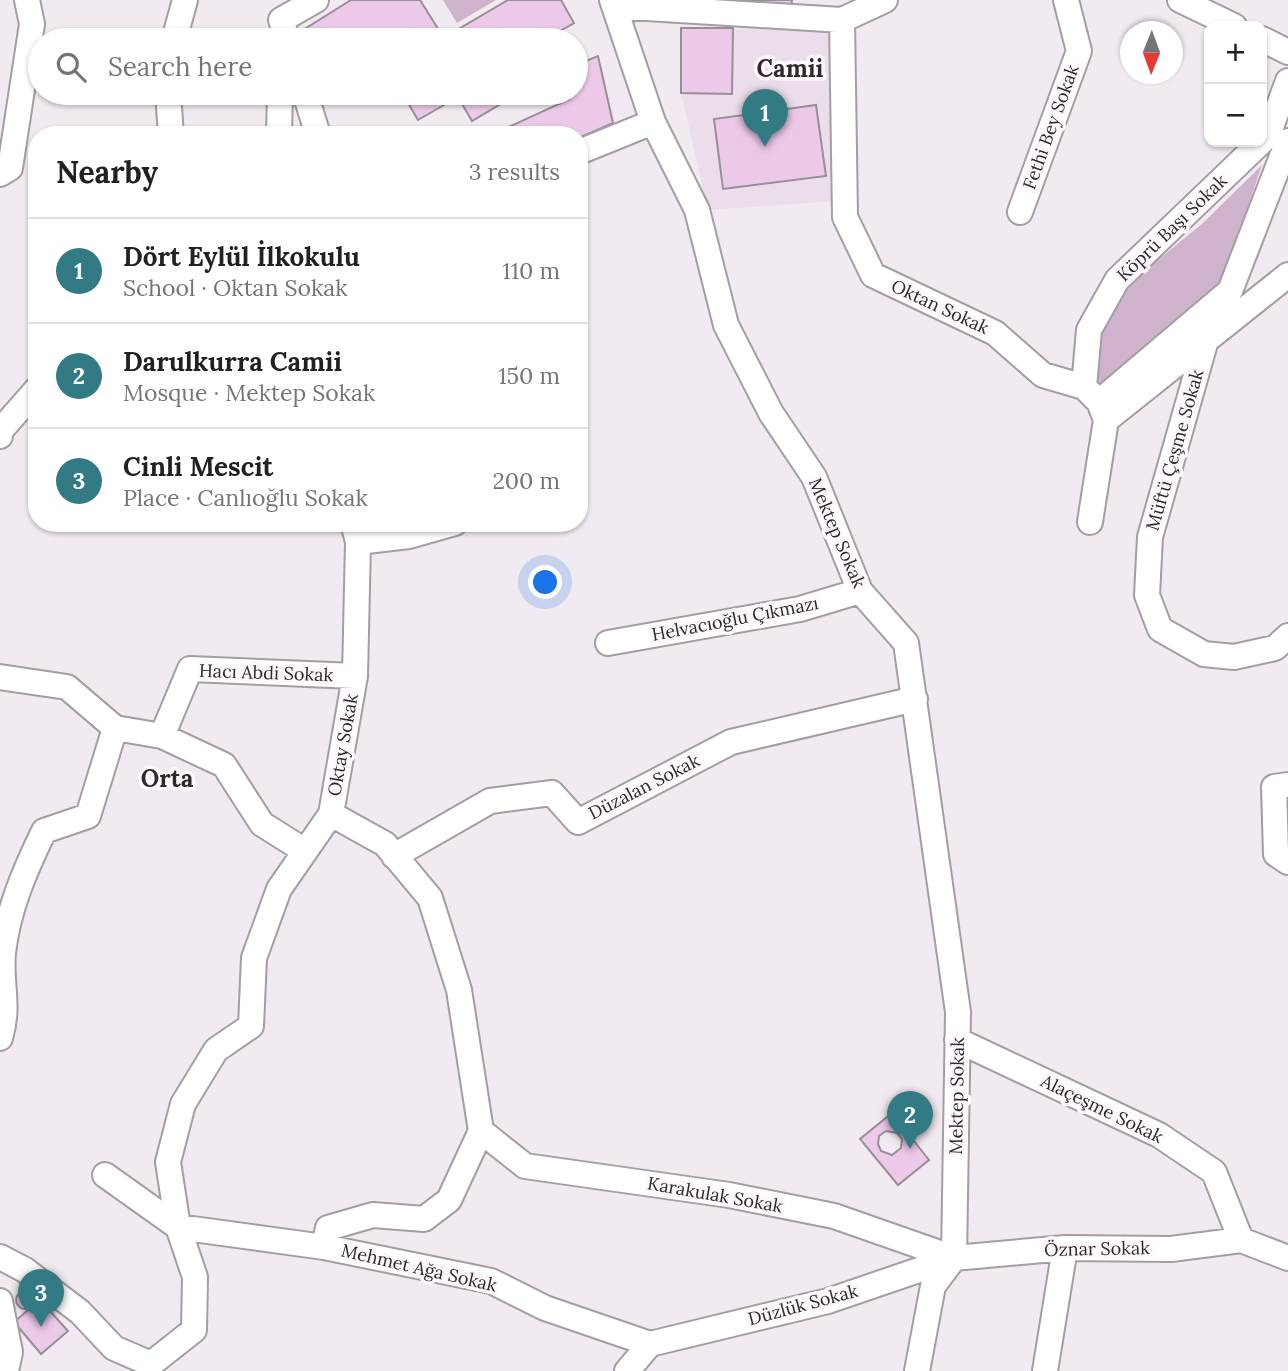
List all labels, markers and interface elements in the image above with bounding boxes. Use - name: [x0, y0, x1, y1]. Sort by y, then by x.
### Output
- north arrow: [1120, 21, 1183, 84]
- map controls: [1204, 21, 1267, 147]
- button: +: [1204, 21, 1267, 84]
- search box: [28, 28, 588, 105]
- icon: search: [52, 48, 90, 86]
- text: Search here: [108, 50, 252, 83]
- district label: Camii: [757, 53, 824, 84]
- street label: Fethi Bey Sokak: [1017, 61, 1084, 192]
- button: −: [1204, 84, 1267, 147]
- pin: 1: [742, 89, 788, 147]
- text: Nearby: [56, 153, 158, 191]
- text: 3 results: [469, 157, 560, 186]
- street label: Köprü Başı Sokak: [1112, 169, 1232, 286]
- text: Dört Eylül İlkokulu: [123, 240, 360, 273]
- text: 1: [74, 256, 84, 285]
- text: 110 m: [502, 256, 560, 285]
- text: School · Oktan Sokak: [123, 273, 348, 302]
- street label: Oktan Sokak: [888, 274, 993, 339]
- text: Darulkurra Camii: [123, 345, 342, 378]
- text: 2: [73, 361, 85, 390]
- text: 150 m: [498, 361, 560, 390]
- street label: Müftü Çeşme Sokak: [1141, 366, 1209, 533]
- text: Mosque · Mektep Sokak: [123, 378, 375, 407]
- text: Cinli Mescit: [123, 450, 273, 483]
- text: 3: [73, 466, 85, 495]
- text: 200 m: [492, 466, 560, 495]
- street label: Mektep Sokak: [804, 474, 871, 592]
- text: Place · Canlıoğlu Sokak: [123, 483, 368, 512]
- your location: [528, 565, 562, 599]
- street label: Helvacıoğlu Çıkmazı: [650, 591, 820, 646]
- street label: Hacı Abdi Sokak: [199, 659, 334, 686]
- street label: Oktay Sokak: [322, 692, 363, 798]
- street label: Düzalan Sokak: [584, 748, 704, 824]
- district label: Orta: [141, 763, 194, 794]
- street label: Mektep Sokak: [944, 1037, 969, 1155]
- street label: Alaçeşme Sokak: [1037, 1069, 1167, 1148]
- pin: 2: [887, 1091, 933, 1149]
- street label: Karakulak Sokak: [646, 1171, 785, 1218]
- street label: Öznar Sokak: [1044, 1236, 1150, 1261]
- street label: Mehmet Ağa Sokak: [339, 1238, 499, 1297]
- pin: 3: [18, 1269, 64, 1327]
- street label: Düzlük Sokak: [745, 1279, 861, 1330]

